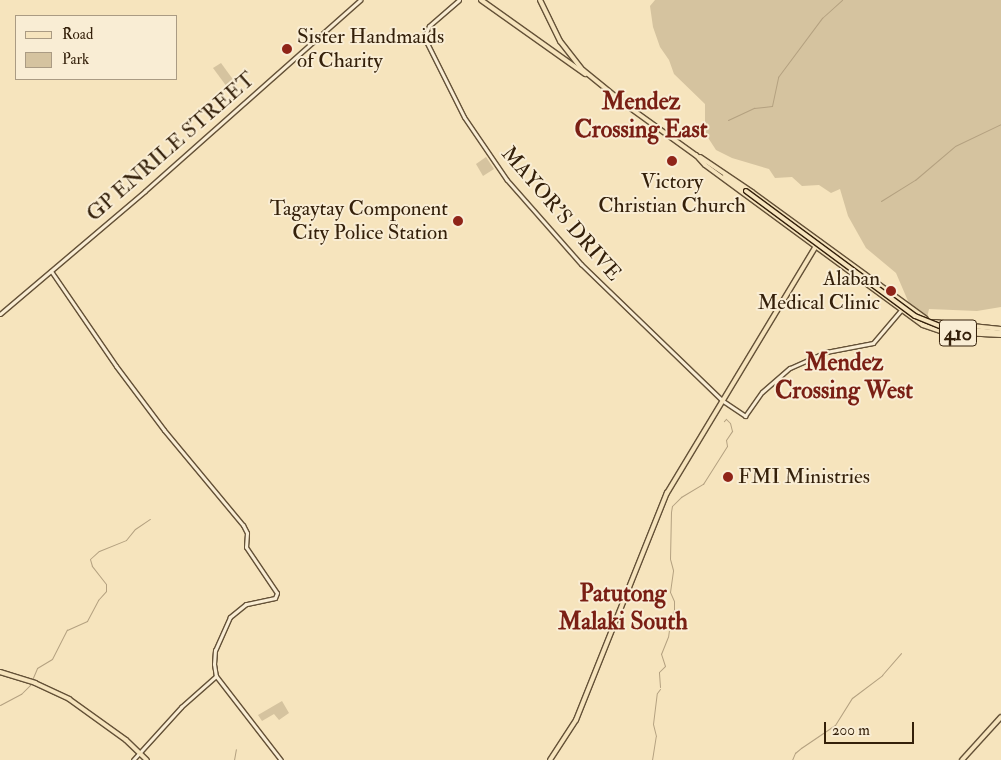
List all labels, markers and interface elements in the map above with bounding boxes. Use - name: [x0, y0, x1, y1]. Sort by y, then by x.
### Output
- legend: [15, 15, 178, 80]
- place label: Sister Handmaids of Charity: [297, 24, 444, 74]
- text: Road: [62, 25, 93, 44]
- marker: Sister Handmaids of Charity: [281, 43, 293, 55]
- text: Park: [62, 50, 89, 69]
- street label: GP ENRILE STREET: [82, 67, 260, 227]
- district label: Mendez Crossing East: [575, 88, 707, 144]
- street label: MAYOR'S DRIVE: [496, 142, 626, 286]
- marker: Victory Christian Church: [666, 155, 678, 167]
- place label: Victory Christian Church: [598, 169, 746, 219]
- place label: Tagaytay Component City Police Station: [270, 196, 448, 246]
- marker: Tagaytay Component City Police Station: [452, 215, 464, 227]
- place label: Alaban Medical Clinic: [757, 266, 880, 316]
- marker: Alaban Medical Clinic: [884, 284, 898, 298]
- road number: 410: [938, 316, 978, 350]
- district label: Mendez Crossing West: [775, 349, 913, 405]
- place label: FMI Ministries: [738, 464, 870, 490]
- marker: FMI Ministries: [722, 471, 734, 483]
- district label: Patutong Malaki South: [558, 580, 688, 636]
- scale bar: [826, 712, 916, 744]
- text: 200 m: [832, 721, 870, 740]

